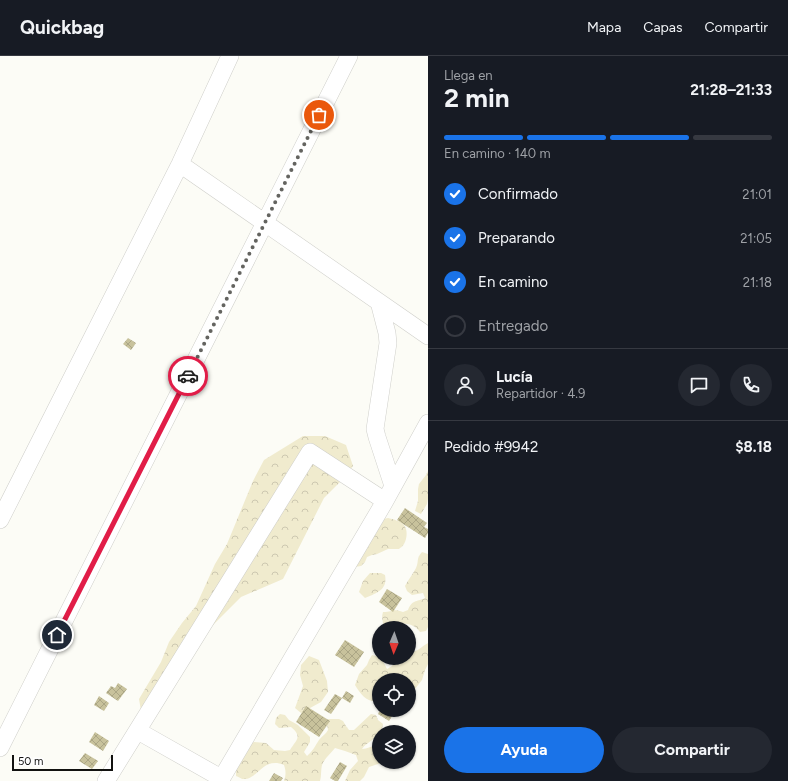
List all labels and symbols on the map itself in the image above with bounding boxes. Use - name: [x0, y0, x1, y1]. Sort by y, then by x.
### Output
- pin: [302, 98, 336, 132]
- courier: [168, 356, 208, 396]
- pin: [40, 618, 74, 652]
- north arrow: [372, 621, 416, 665]
- scale bar: [12, 753, 113, 772]

